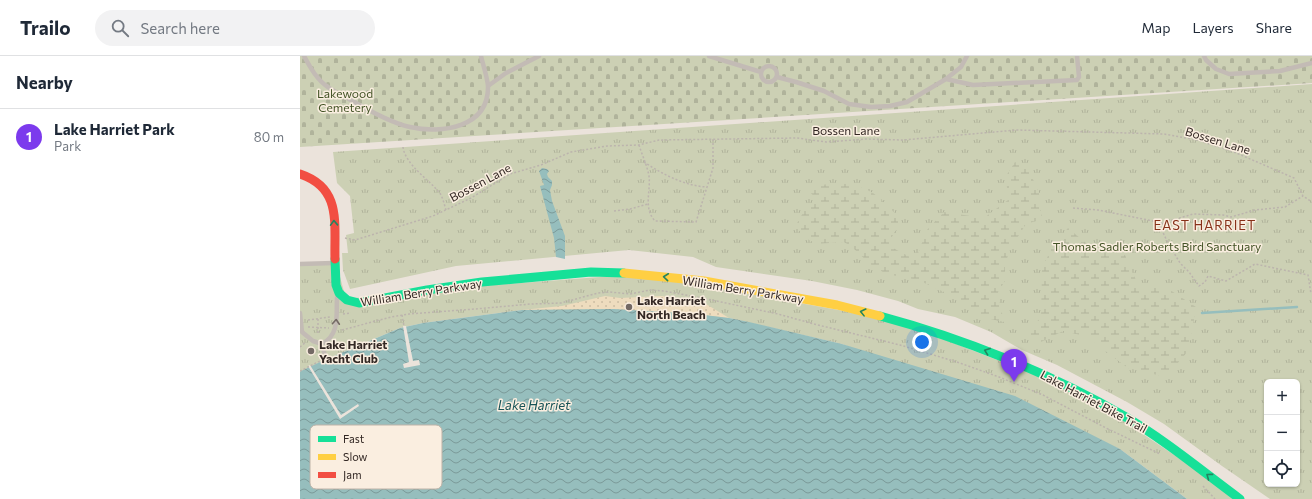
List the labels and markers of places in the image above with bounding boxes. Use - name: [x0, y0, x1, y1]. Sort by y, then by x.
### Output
- place label: Lake Harriet North Beach: [637, 293, 706, 321]
- marker: Lake Harriet North Beach: [624, 302, 634, 312]
- place label: Lake Harriet Yacht Club: [319, 337, 387, 365]
- marker: Lake Harriet Yacht Club: [306, 346, 316, 356]
- pin: 1: [1001, 349, 1027, 382]

